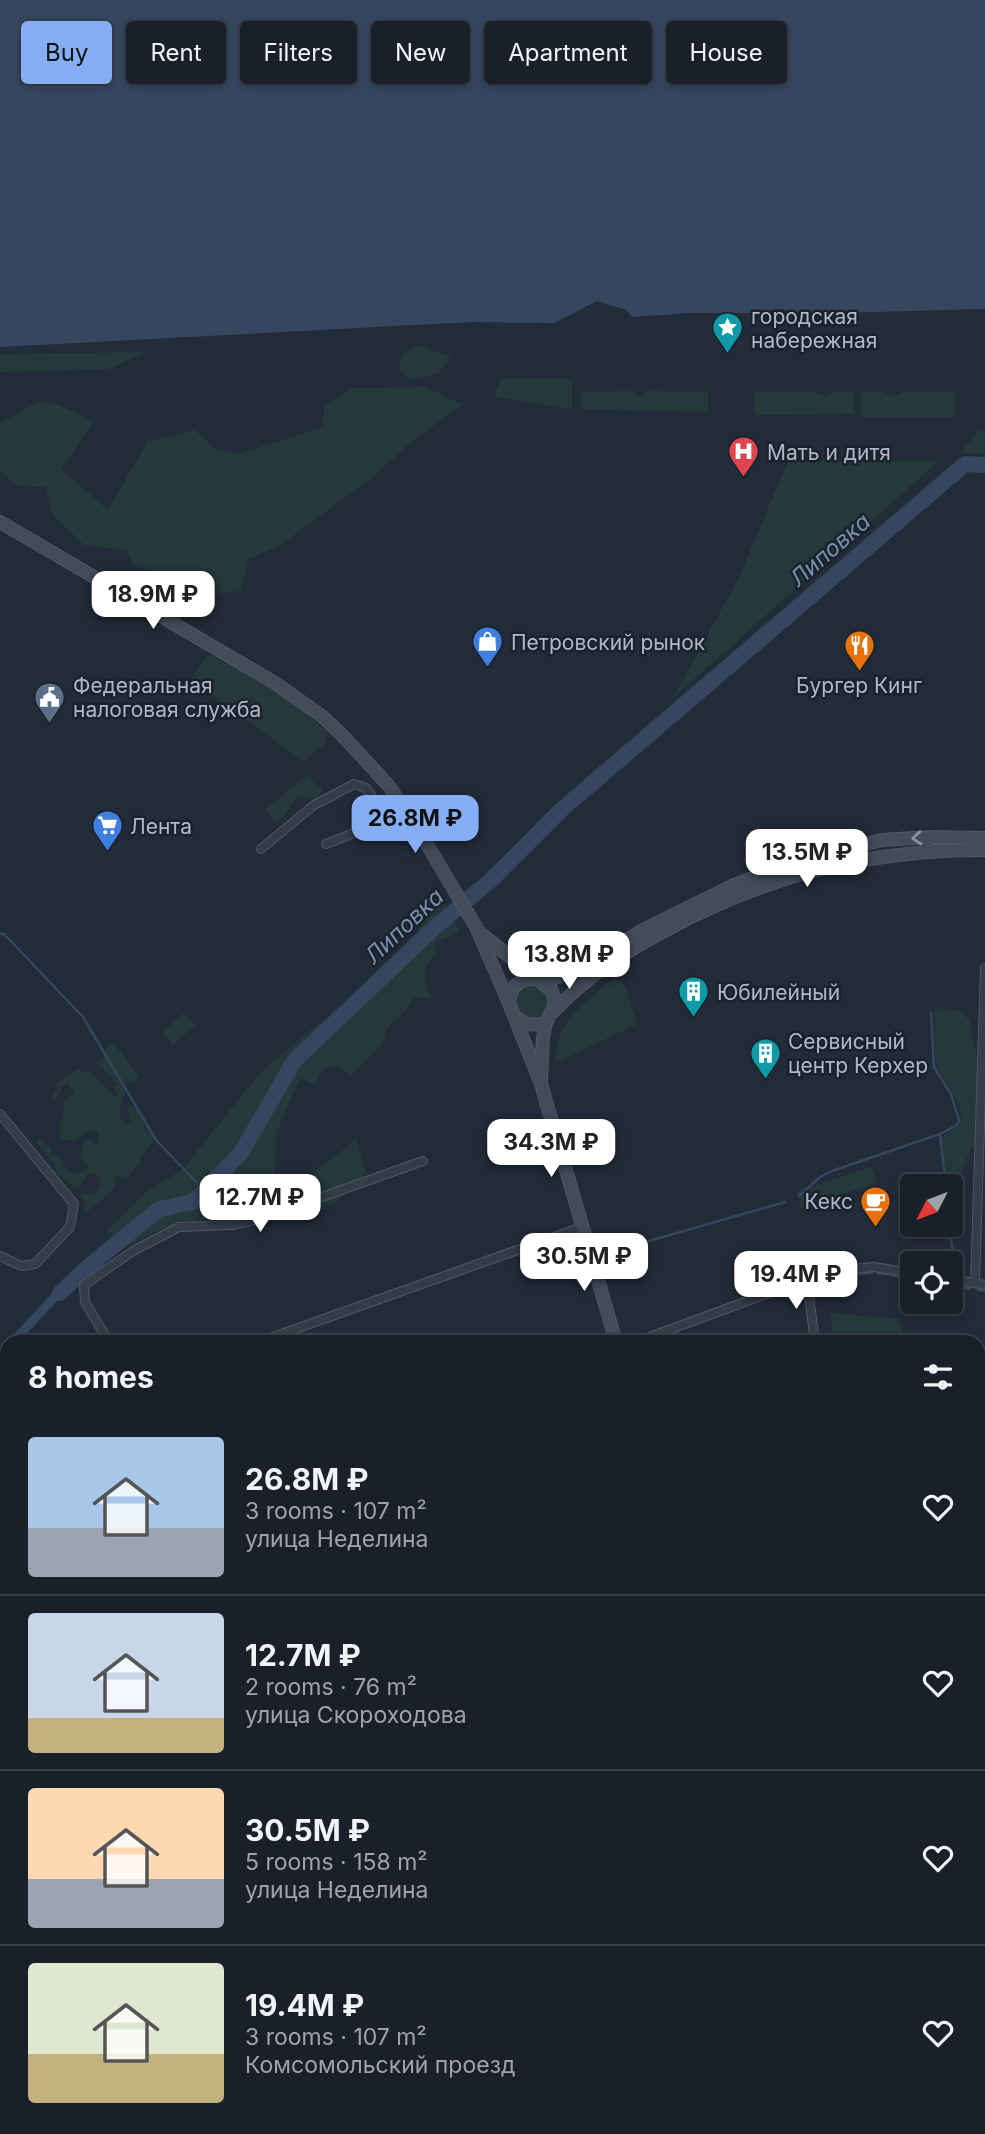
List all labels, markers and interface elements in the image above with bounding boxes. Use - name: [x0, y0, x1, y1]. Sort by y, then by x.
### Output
- chip: Buy: [21, 21, 112, 84]
- chip: Rent: [126, 21, 226, 84]
- chip: Filters: [240, 21, 357, 84]
- chip: New: [371, 21, 470, 84]
- chip: Apartment: [484, 21, 652, 84]
- chip: House: [666, 21, 787, 84]
- place label: городская набережная: [751, 304, 877, 353]
- place icon: городская набережная: [711, 311, 745, 355]
- hospital icon: Мать и дитя: [727, 435, 761, 479]
- place label: Мать и дитя: [767, 440, 891, 465]
- water label: Липовка: [784, 507, 876, 593]
- pin: 18.9M ₽: [88, 572, 218, 631]
- text: 18.9M ₽: [108, 580, 198, 608]
- shop icon: Петровский рынок: [471, 625, 505, 669]
- restaurant icon: Бургер Кинг: [842, 628, 876, 672]
- place label: Петровский рынок: [511, 630, 706, 655]
- place label: Федеральная налоговая служба: [73, 673, 261, 722]
- place label: Бургер Кинг: [796, 673, 922, 698]
- public building icon: Федеральная налоговая служба: [33, 680, 67, 724]
- pin: 26.8M ₽: [350, 796, 480, 855]
- text: 26.8M ₽: [368, 804, 462, 832]
- supermarket icon: Лента: [90, 809, 124, 853]
- place label: Лента: [130, 814, 192, 839]
- pin: 13.5M ₽: [742, 830, 872, 889]
- one-way arrow: [911, 830, 922, 845]
- text: 13.5M ₽: [762, 838, 852, 866]
- water label: Липовка: [359, 882, 449, 970]
- pin: 13.8M ₽: [504, 932, 634, 991]
- text: 13.8M ₽: [524, 940, 614, 968]
- building icon: Юбилейный: [677, 975, 711, 1019]
- place label: Юбилейный: [717, 980, 840, 1005]
- place label: Сервисный центр Керхер: [788, 1029, 928, 1078]
- building icon: Сервисный центр Керхер: [748, 1036, 782, 1080]
- pin: 34.3M ₽: [486, 1120, 616, 1179]
- text: 34.3M ₽: [503, 1128, 599, 1156]
- pin: 12.7M ₽: [195, 1174, 325, 1234]
- north arrow: [900, 1174, 962, 1237]
- map controls: [900, 1174, 963, 1314]
- text: 12.7M ₽: [216, 1183, 304, 1211]
- cafe icon: Кекс: [859, 1184, 893, 1228]
- place label: Кекс: [805, 1189, 853, 1214]
- pin: 30.5M ₽: [519, 1234, 649, 1293]
- text: 30.5M ₽: [536, 1242, 632, 1270]
- button: locate: [900, 1251, 963, 1314]
- pin: 19.4M ₽: [731, 1252, 861, 1311]
- text: 19.4M ₽: [750, 1260, 842, 1288]
- icon: filters: [919, 1358, 957, 1396]
- text: 8 homes: [28, 1359, 154, 1395]
- text: 26.8M ₽: [245, 1461, 369, 1497]
- icon: home: [84, 1465, 168, 1549]
- icon: heart: [919, 1488, 957, 1526]
- text: 3 rooms · 107 m²: [245, 1497, 427, 1525]
- text: улица Неделина: [245, 1525, 429, 1553]
- text: 12.7M ₽: [245, 1637, 361, 1673]
- icon: home: [84, 1641, 168, 1725]
- icon: heart: [919, 1664, 957, 1702]
- text: 2 rooms · 76 m²: [245, 1673, 417, 1701]
- text: улица Скороходова: [245, 1701, 467, 1729]
- text: 30.5M ₽: [245, 1812, 370, 1848]
- icon: home: [84, 1816, 168, 1900]
- icon: heart: [919, 1839, 957, 1877]
- text: 5 rooms · 158 m²: [245, 1848, 428, 1876]
- text: улица Неделина: [245, 1876, 429, 1904]
- text: 19.4M ₽: [245, 1987, 364, 2023]
- icon: home: [84, 1991, 168, 2075]
- icon: heart: [919, 2014, 957, 2052]
- text: 3 rooms · 107 m²: [245, 2023, 427, 2051]
- text: Комсомольский проезд: [245, 2051, 515, 2079]

